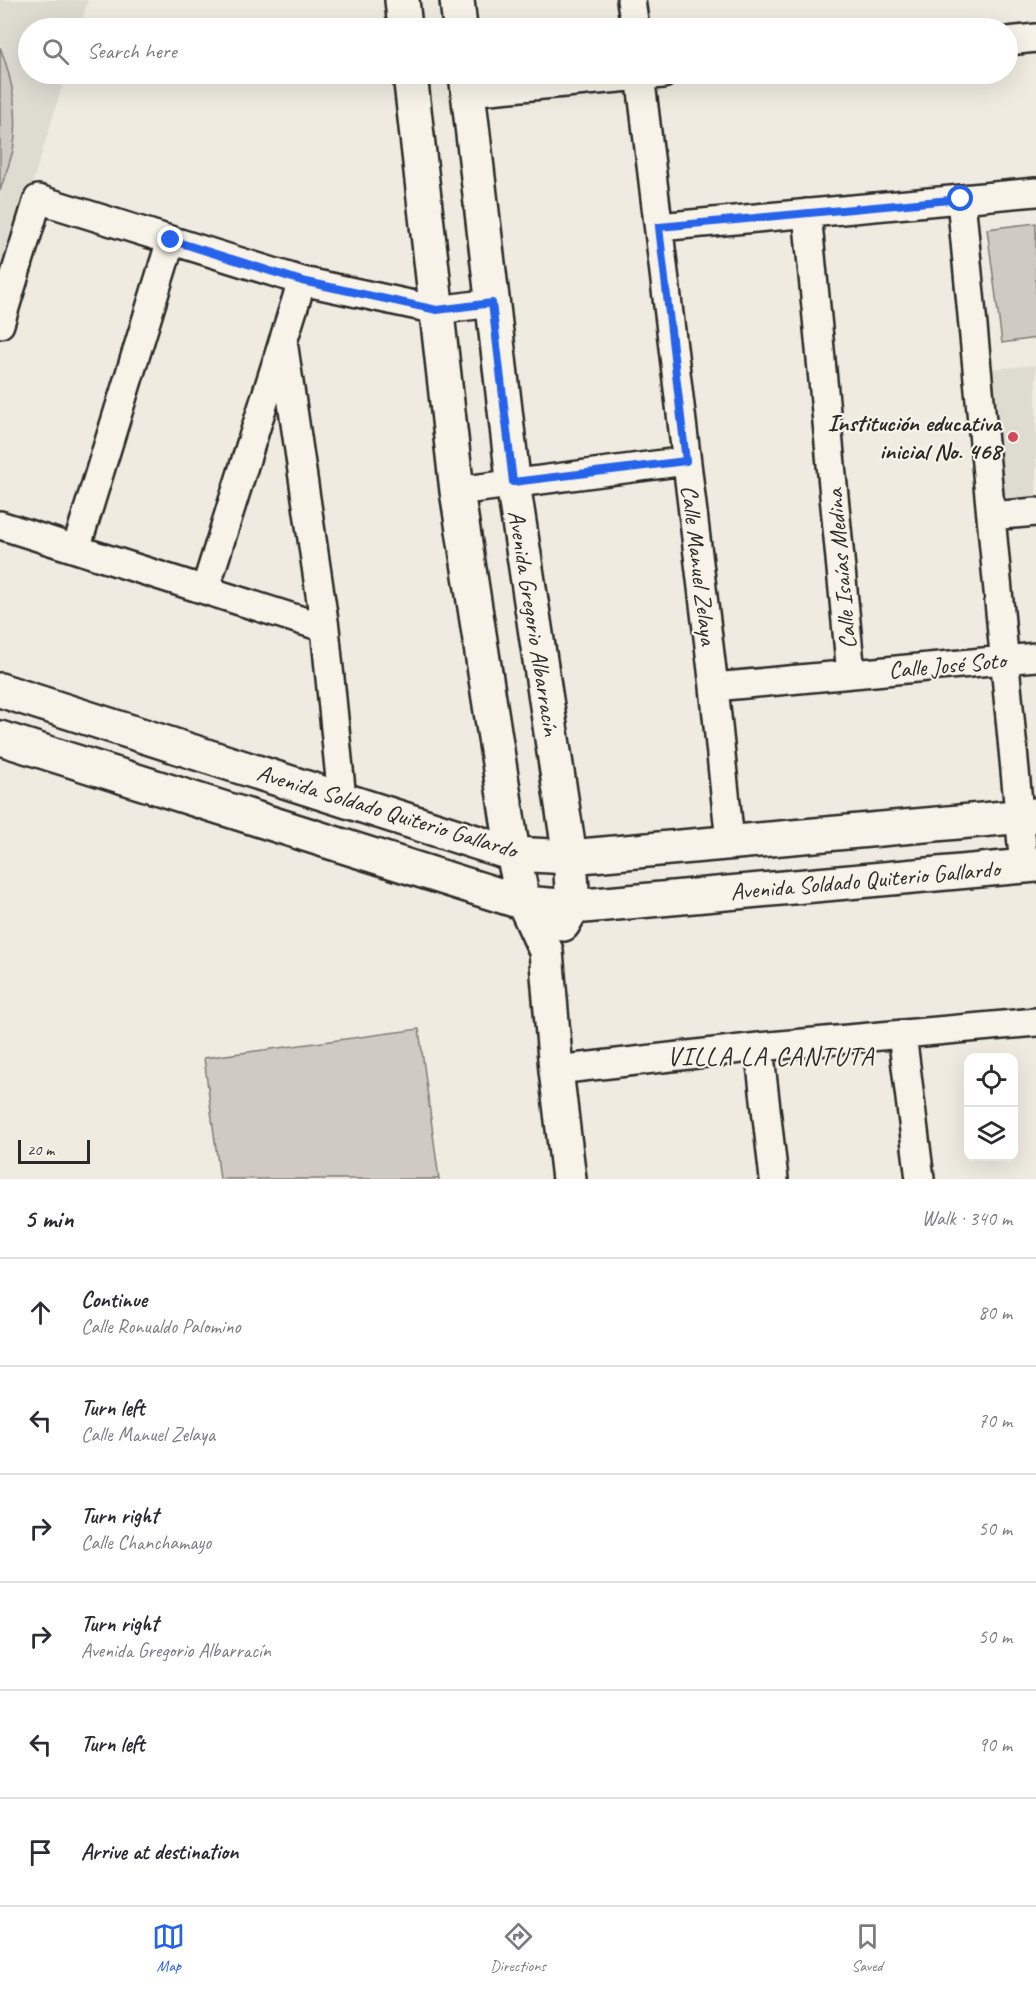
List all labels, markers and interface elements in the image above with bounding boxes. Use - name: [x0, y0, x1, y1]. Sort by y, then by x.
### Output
- search box: [18, 18, 1018, 84]
- icon: search: [39, 35, 72, 68]
- text: Search here: [87, 37, 177, 65]
- route start: [947, 185, 973, 211]
- route end: [157, 226, 183, 252]
- place label: Institución educativa inicial No. 468: [828, 408, 1004, 466]
- marker: Institución educativa inicial No. 468: [1006, 430, 1020, 444]
- street label: Calle Manuel Zelaya: [674, 483, 724, 648]
- street label: Calle Isaías Medina: [819, 486, 863, 650]
- street label: Avenida Gregorio Albarracín: [501, 508, 567, 739]
- street label: Calle José Soto: [887, 645, 1009, 685]
- street label: Avenida Soldado Quiterio Gallardo: [254, 757, 523, 866]
- street label: Avenida Soldado Quiterio Gallardo: [729, 853, 1003, 907]
- district label: VILLA LA CANTUTA: [667, 1040, 875, 1073]
- map controls: [964, 1053, 1018, 1161]
- button: locate: [964, 1053, 1018, 1107]
- button: layers: [964, 1107, 1018, 1161]
- scale bar: [18, 1137, 90, 1164]
- text: 20 m: [27, 1140, 54, 1160]
- text: 5 min: [24, 1202, 73, 1235]
- text: Walk · 340 m: [922, 1206, 1012, 1231]
- text: Continue: [81, 1286, 147, 1314]
- icon: ahead: [24, 1296, 57, 1329]
- text: 80 m: [978, 1300, 1012, 1325]
- text: Calle Ronualdo Palomino: [81, 1314, 241, 1339]
- text: Turn left: [81, 1394, 145, 1422]
- icon: left: [24, 1404, 57, 1437]
- text: 70 m: [978, 1408, 1012, 1433]
- text: Calle Manuel Zelaya: [81, 1422, 215, 1447]
- text: Turn right: [81, 1502, 158, 1530]
- icon: right: [24, 1512, 57, 1545]
- text: 50 m: [978, 1516, 1012, 1541]
- text: Calle Chanchamayo: [81, 1530, 211, 1555]
- text: Turn right: [81, 1610, 158, 1638]
- icon: right: [24, 1620, 57, 1653]
- text: 50 m: [978, 1624, 1012, 1649]
- text: Avenida Gregorio Albarracín: [81, 1638, 271, 1663]
- icon: left: [24, 1728, 57, 1761]
- text: Turn left: [81, 1730, 145, 1758]
- text: 90 m: [978, 1732, 1012, 1757]
- icon: arrive: [24, 1836, 57, 1869]
- text: Arrive at destination: [81, 1838, 238, 1866]
- tab: Map: [152, 1920, 185, 1976]
- tab: Directions: [490, 1920, 546, 1976]
- tab: Saved: [851, 1920, 884, 1976]

